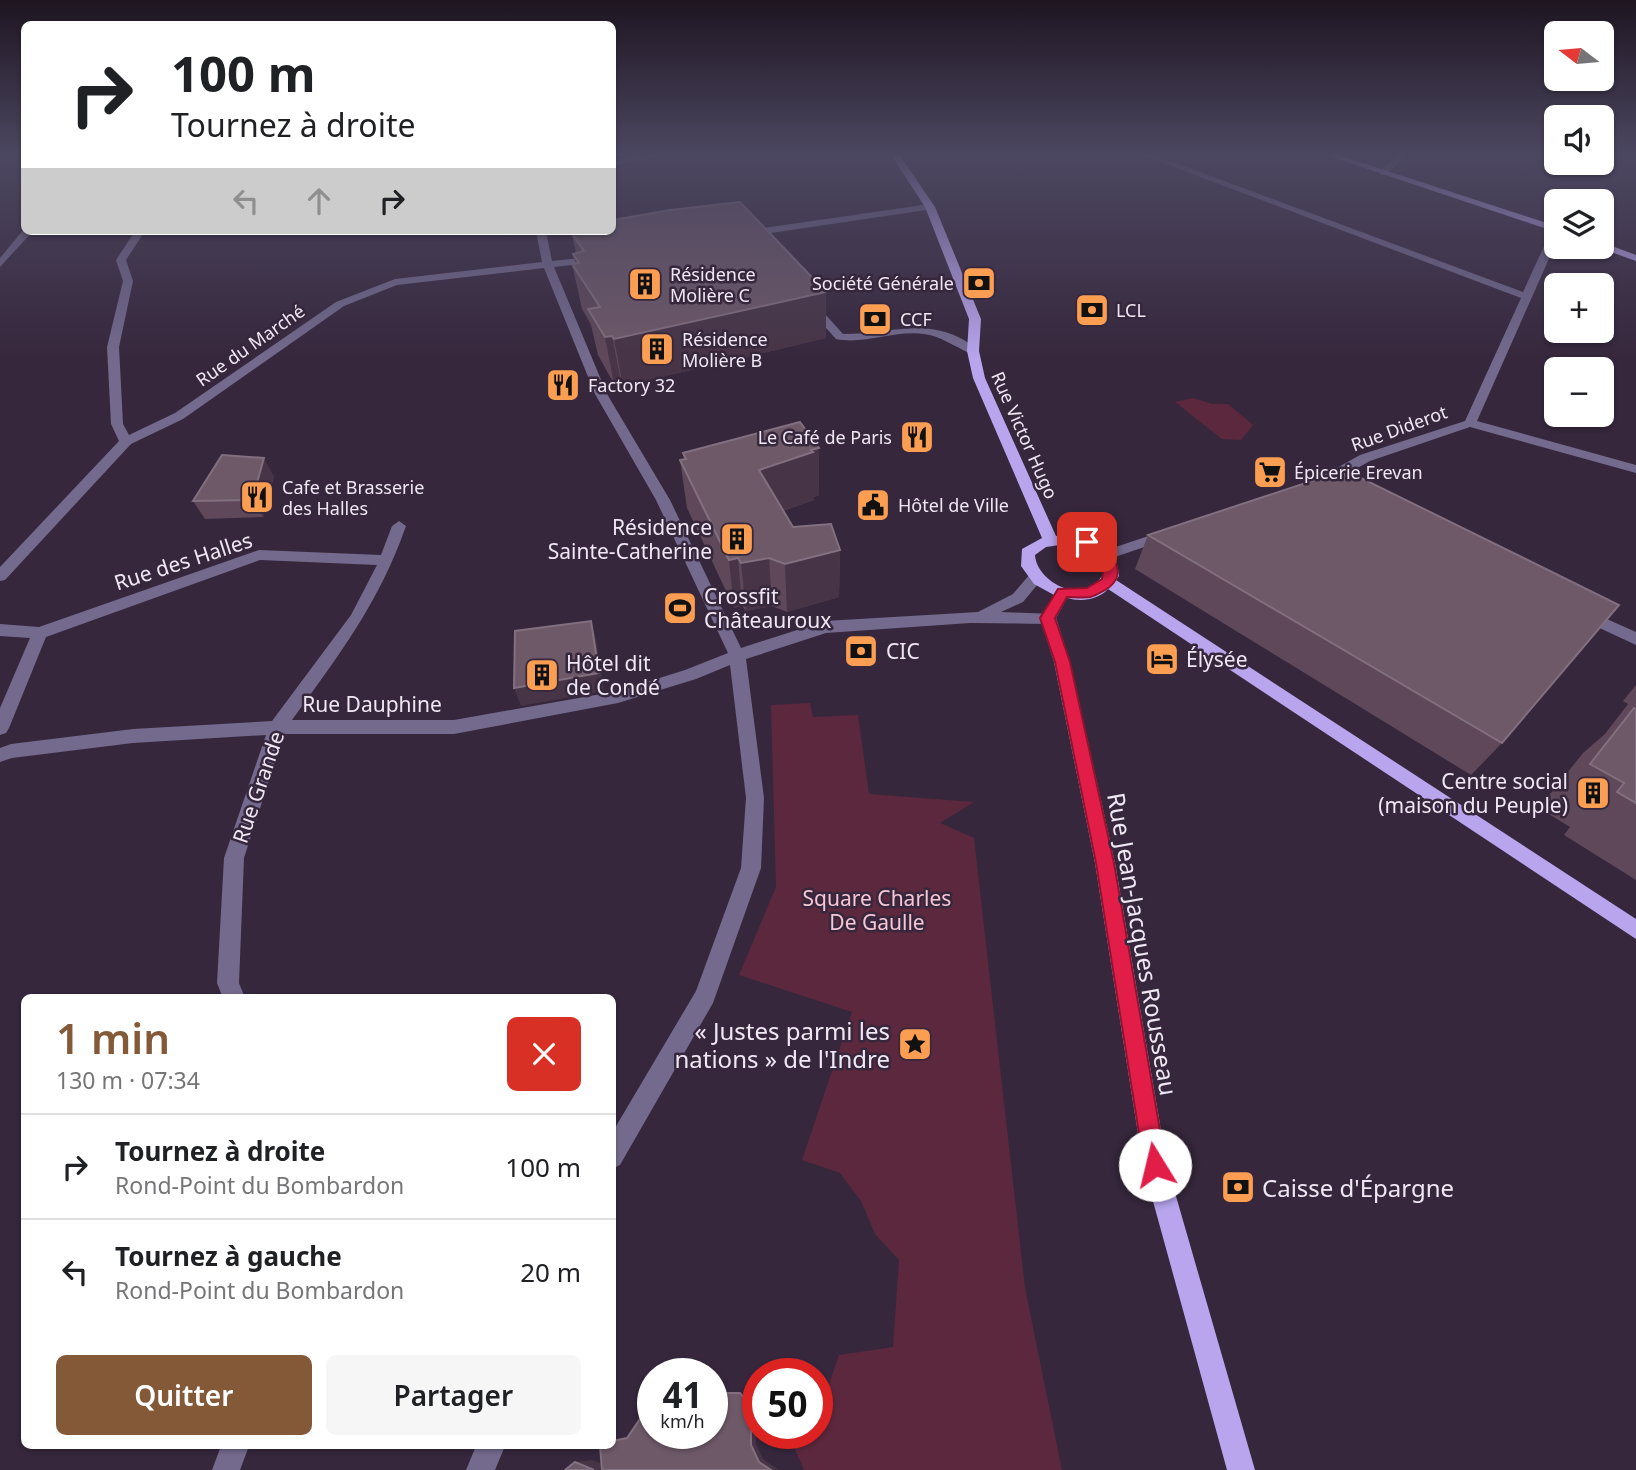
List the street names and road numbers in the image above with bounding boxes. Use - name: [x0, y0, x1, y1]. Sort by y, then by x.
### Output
- street label: Rue du Marché: [191, 299, 309, 391]
- street label: Rue Victor Hugo: [986, 367, 1064, 503]
- street label: Rue Diderot: [1348, 399, 1451, 456]
- street label: Rue des Halles: [110, 525, 256, 597]
- street label: Rue Dauphine: [302, 690, 442, 718]
- street label: Rue Grande: [226, 727, 290, 847]
- street label: Rue Jean-Jacques Rousseau: [1100, 790, 1186, 1098]

